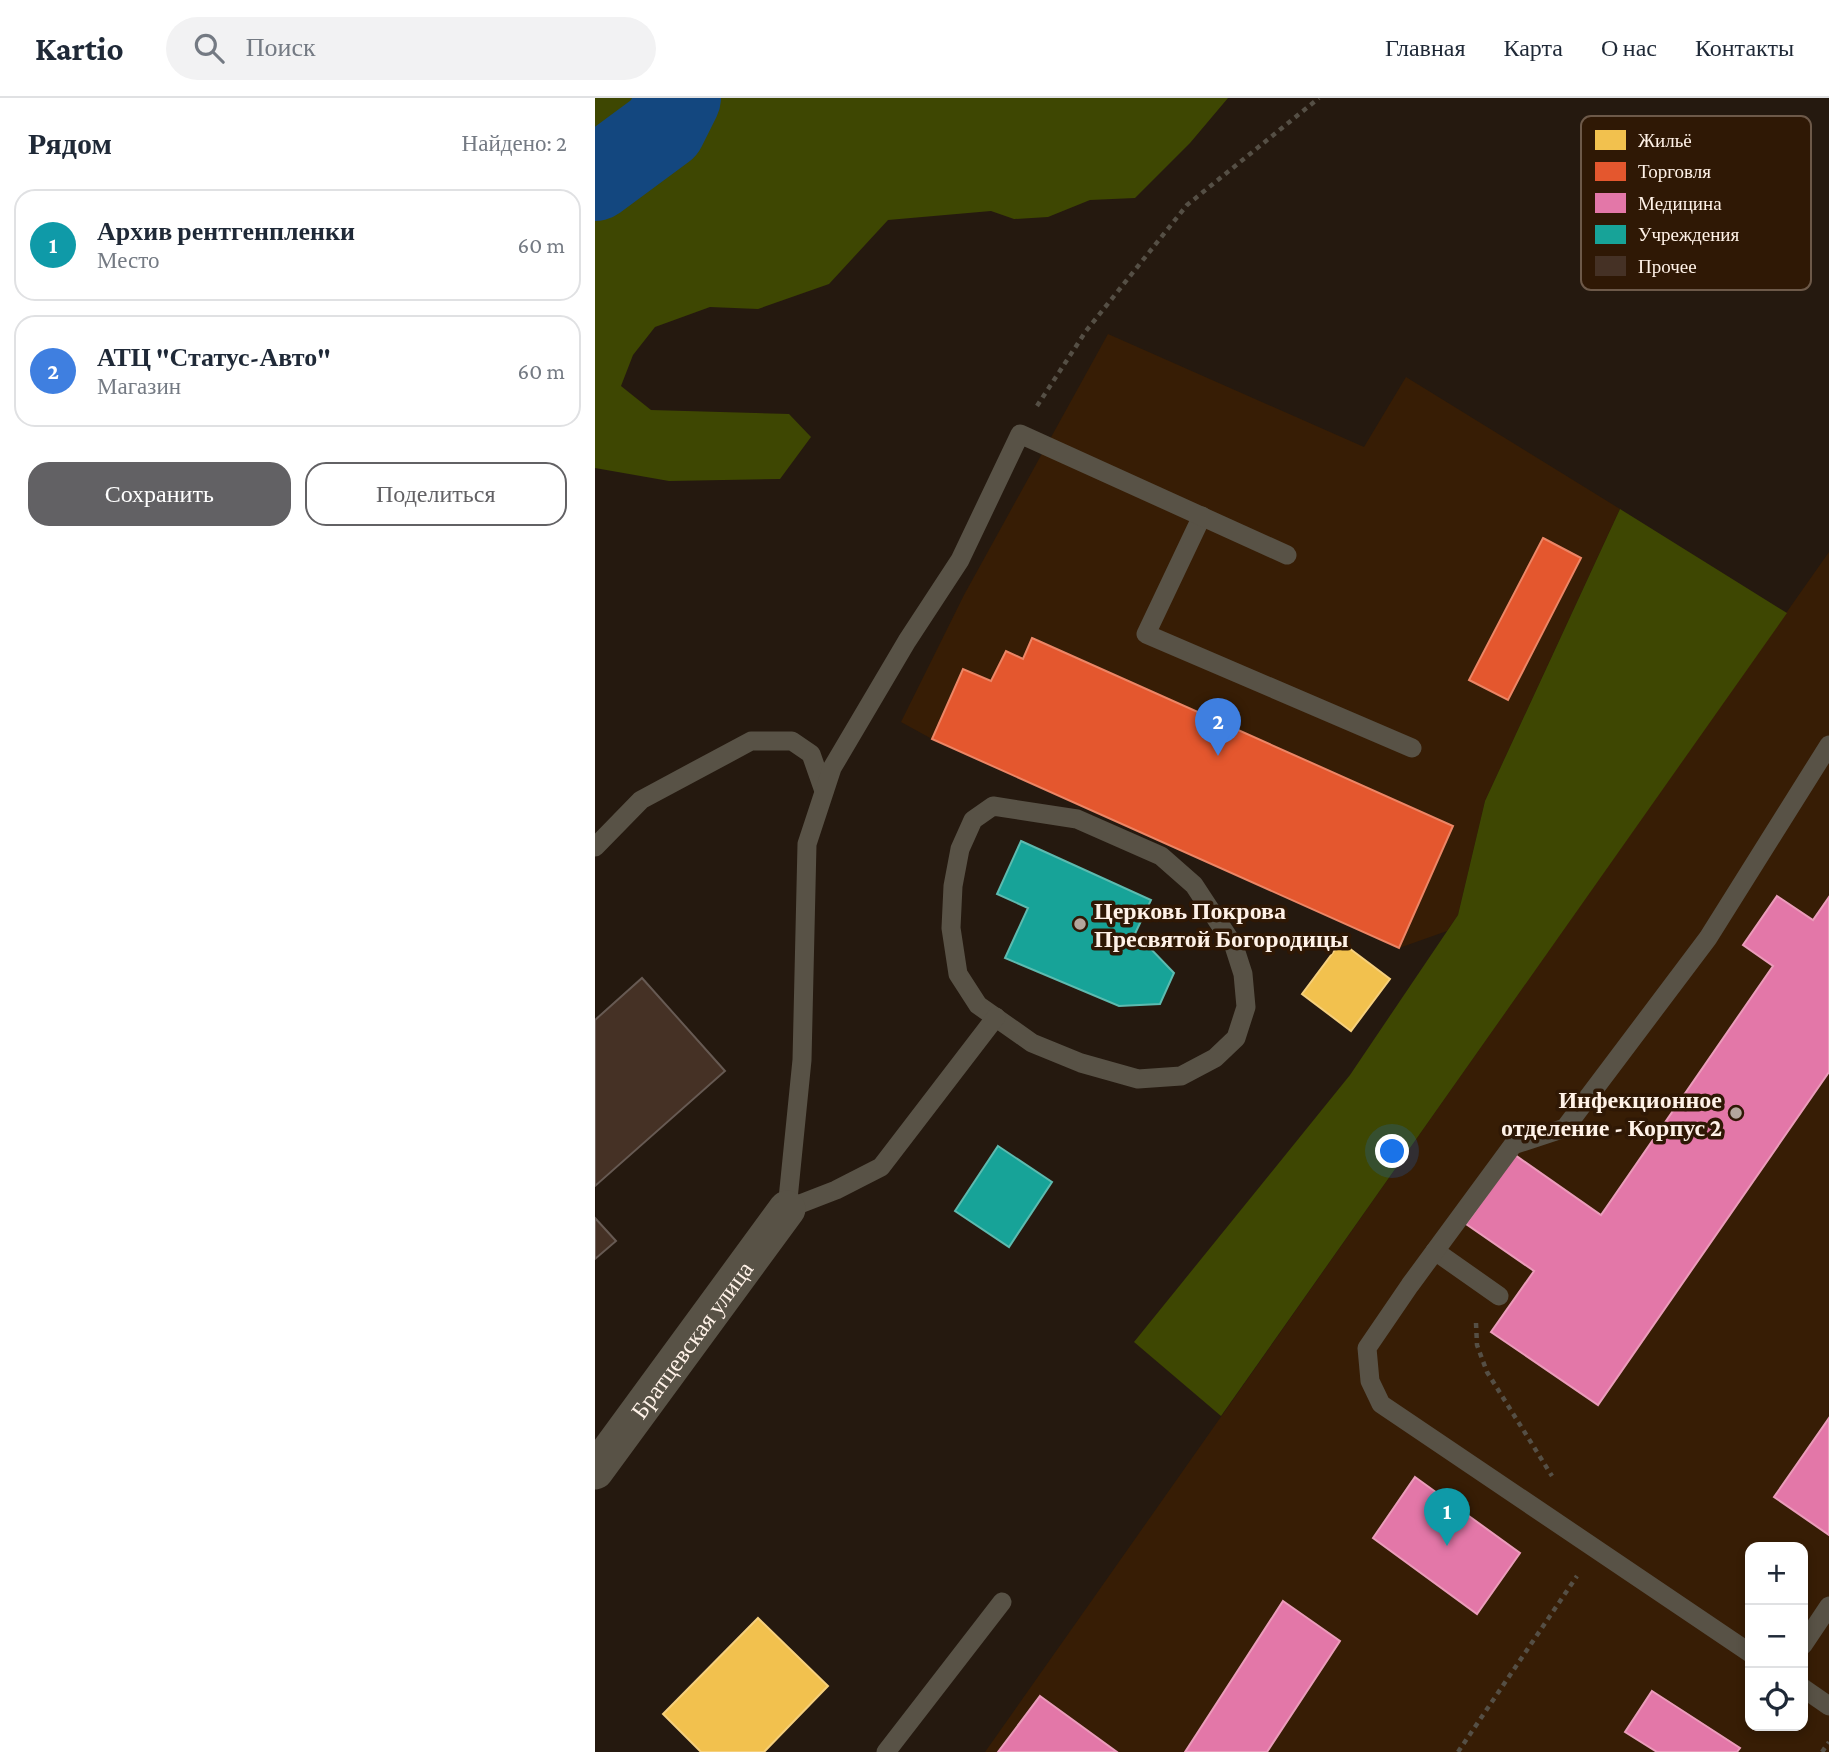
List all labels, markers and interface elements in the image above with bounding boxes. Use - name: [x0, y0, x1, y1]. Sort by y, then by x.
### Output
- search box: [166, 17, 656, 80]
- icon: search: [190, 29, 228, 67]
- text: Kartio: [35, 30, 124, 67]
- text: Поиск: [246, 33, 316, 62]
- text: Главная: [1385, 34, 1466, 61]
- text: Карта: [1504, 34, 1563, 61]
- text: О нас: [1601, 34, 1657, 61]
- text: Контакты: [1695, 34, 1794, 61]
- legend: [1581, 116, 1811, 290]
- text: Рядом: [28, 127, 112, 160]
- text: Найдено: 2: [462, 130, 567, 156]
- text: Жильё: [1638, 130, 1692, 151]
- text: Торговля: [1638, 161, 1711, 182]
- text: Медицина: [1638, 193, 1722, 214]
- text: Архив рентгенпленки: [97, 217, 355, 246]
- text: Учреждения: [1638, 224, 1740, 245]
- text: 1: [49, 232, 57, 258]
- text: 60 m: [518, 232, 565, 258]
- text: Место: [97, 247, 159, 273]
- text: Прочее: [1638, 256, 1697, 277]
- text: АТЦ "Статус-Авто": [97, 343, 331, 372]
- text: 2: [47, 358, 59, 384]
- text: 60 m: [518, 358, 565, 384]
- text: Магазин: [97, 373, 181, 399]
- button: Сохранить: [28, 462, 291, 526]
- button: Поделиться: [305, 462, 567, 526]
- pin: 2: [1195, 698, 1241, 756]
- place label: Церковь Покрова Пресвятой Богородицы: [1094, 897, 1349, 952]
- marker: Церковь Покрова Пресвятой Богородицы: [1072, 916, 1088, 932]
- place label: Инфекционное отделение - Корпус 2: [1501, 1086, 1722, 1141]
- marker: Инфекционное отделение - Корпус 2: [1728, 1105, 1744, 1121]
- your location: [1375, 1134, 1409, 1168]
- street label: Братцевская улица: [625, 1255, 758, 1424]
- pin: 1: [1424, 1488, 1470, 1546]
- map controls: [1745, 1542, 1808, 1731]
- button: +: [1745, 1542, 1808, 1605]
- button: −: [1745, 1605, 1808, 1668]
- button: locate: [1745, 1668, 1808, 1731]

